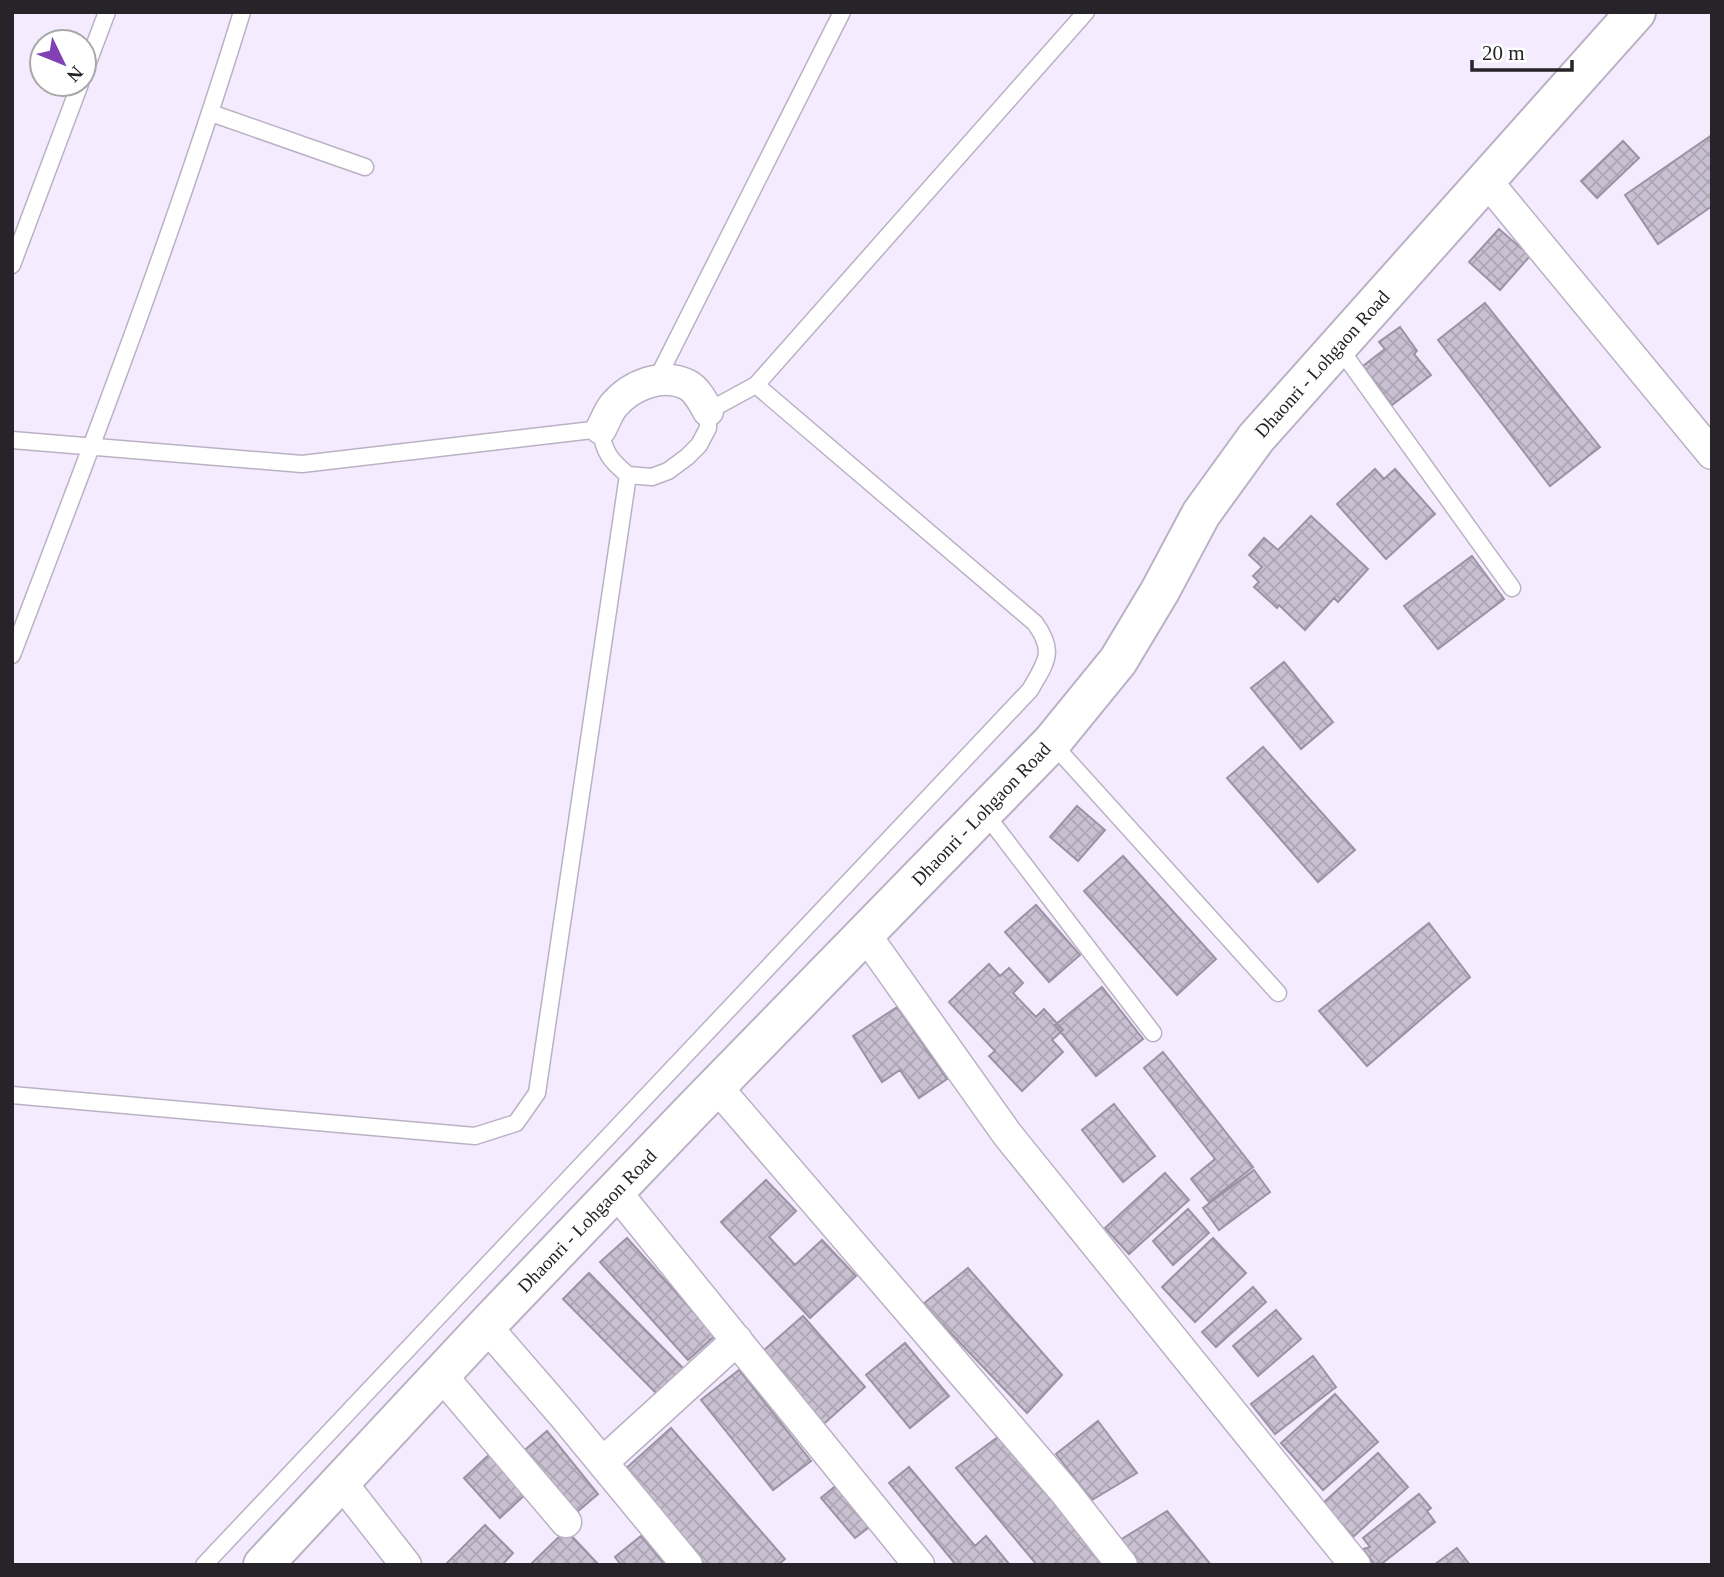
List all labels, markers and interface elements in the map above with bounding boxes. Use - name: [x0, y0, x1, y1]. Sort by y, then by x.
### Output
- north arrow: [28, 28, 98, 98]
- scale bar: [1472, 28, 1572, 72]
- text: 20 m: [1482, 41, 1525, 65]
- text: N: [63, 62, 87, 87]
- street label: Dhaonri - Lohgaon Road: [1250, 286, 1394, 442]
- street label: Dhaonri - Lohgaon Road: [907, 738, 1055, 890]
- street label: Dhaonri - Lohgaon Road: [513, 1145, 661, 1297]

